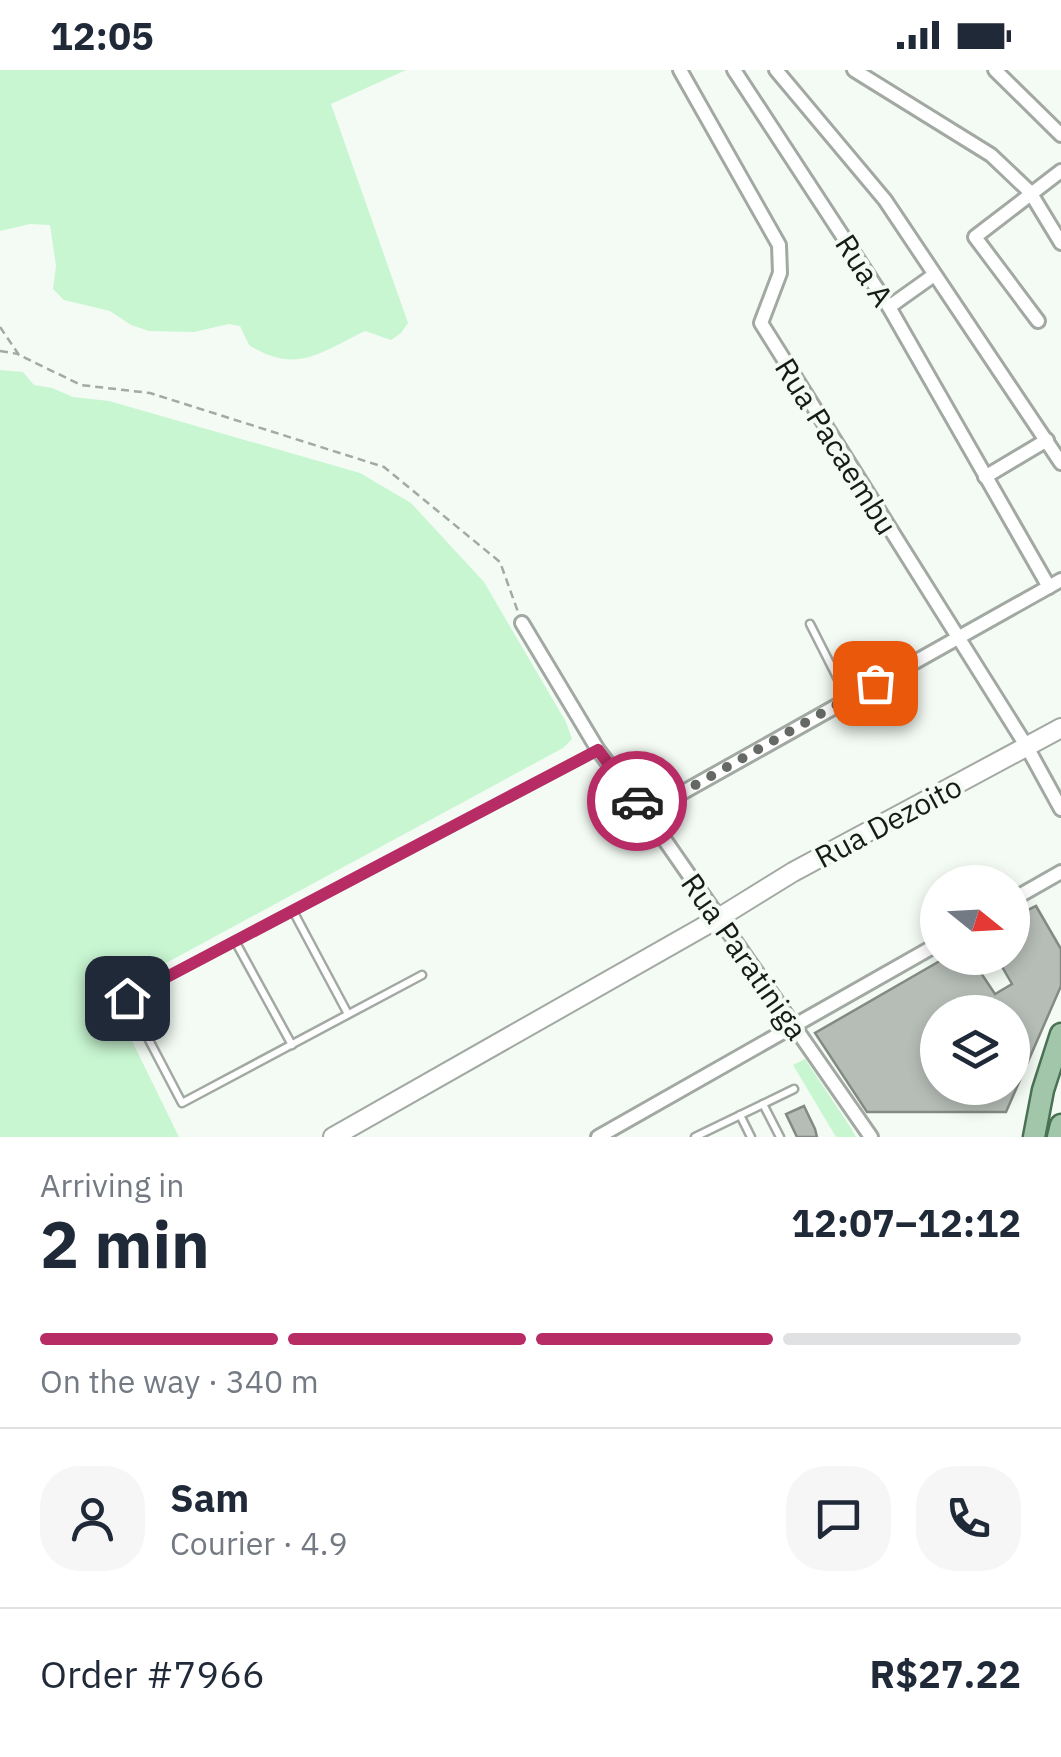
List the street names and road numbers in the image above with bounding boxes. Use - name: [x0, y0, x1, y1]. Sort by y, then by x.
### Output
- street label: Rua A: [827, 226, 903, 314]
- street label: Rua Pacaembu: [767, 350, 907, 542]
- street label: Rua Dezoito: [808, 766, 968, 876]
- street label: Rua Paratiniga: [673, 865, 817, 1047]

